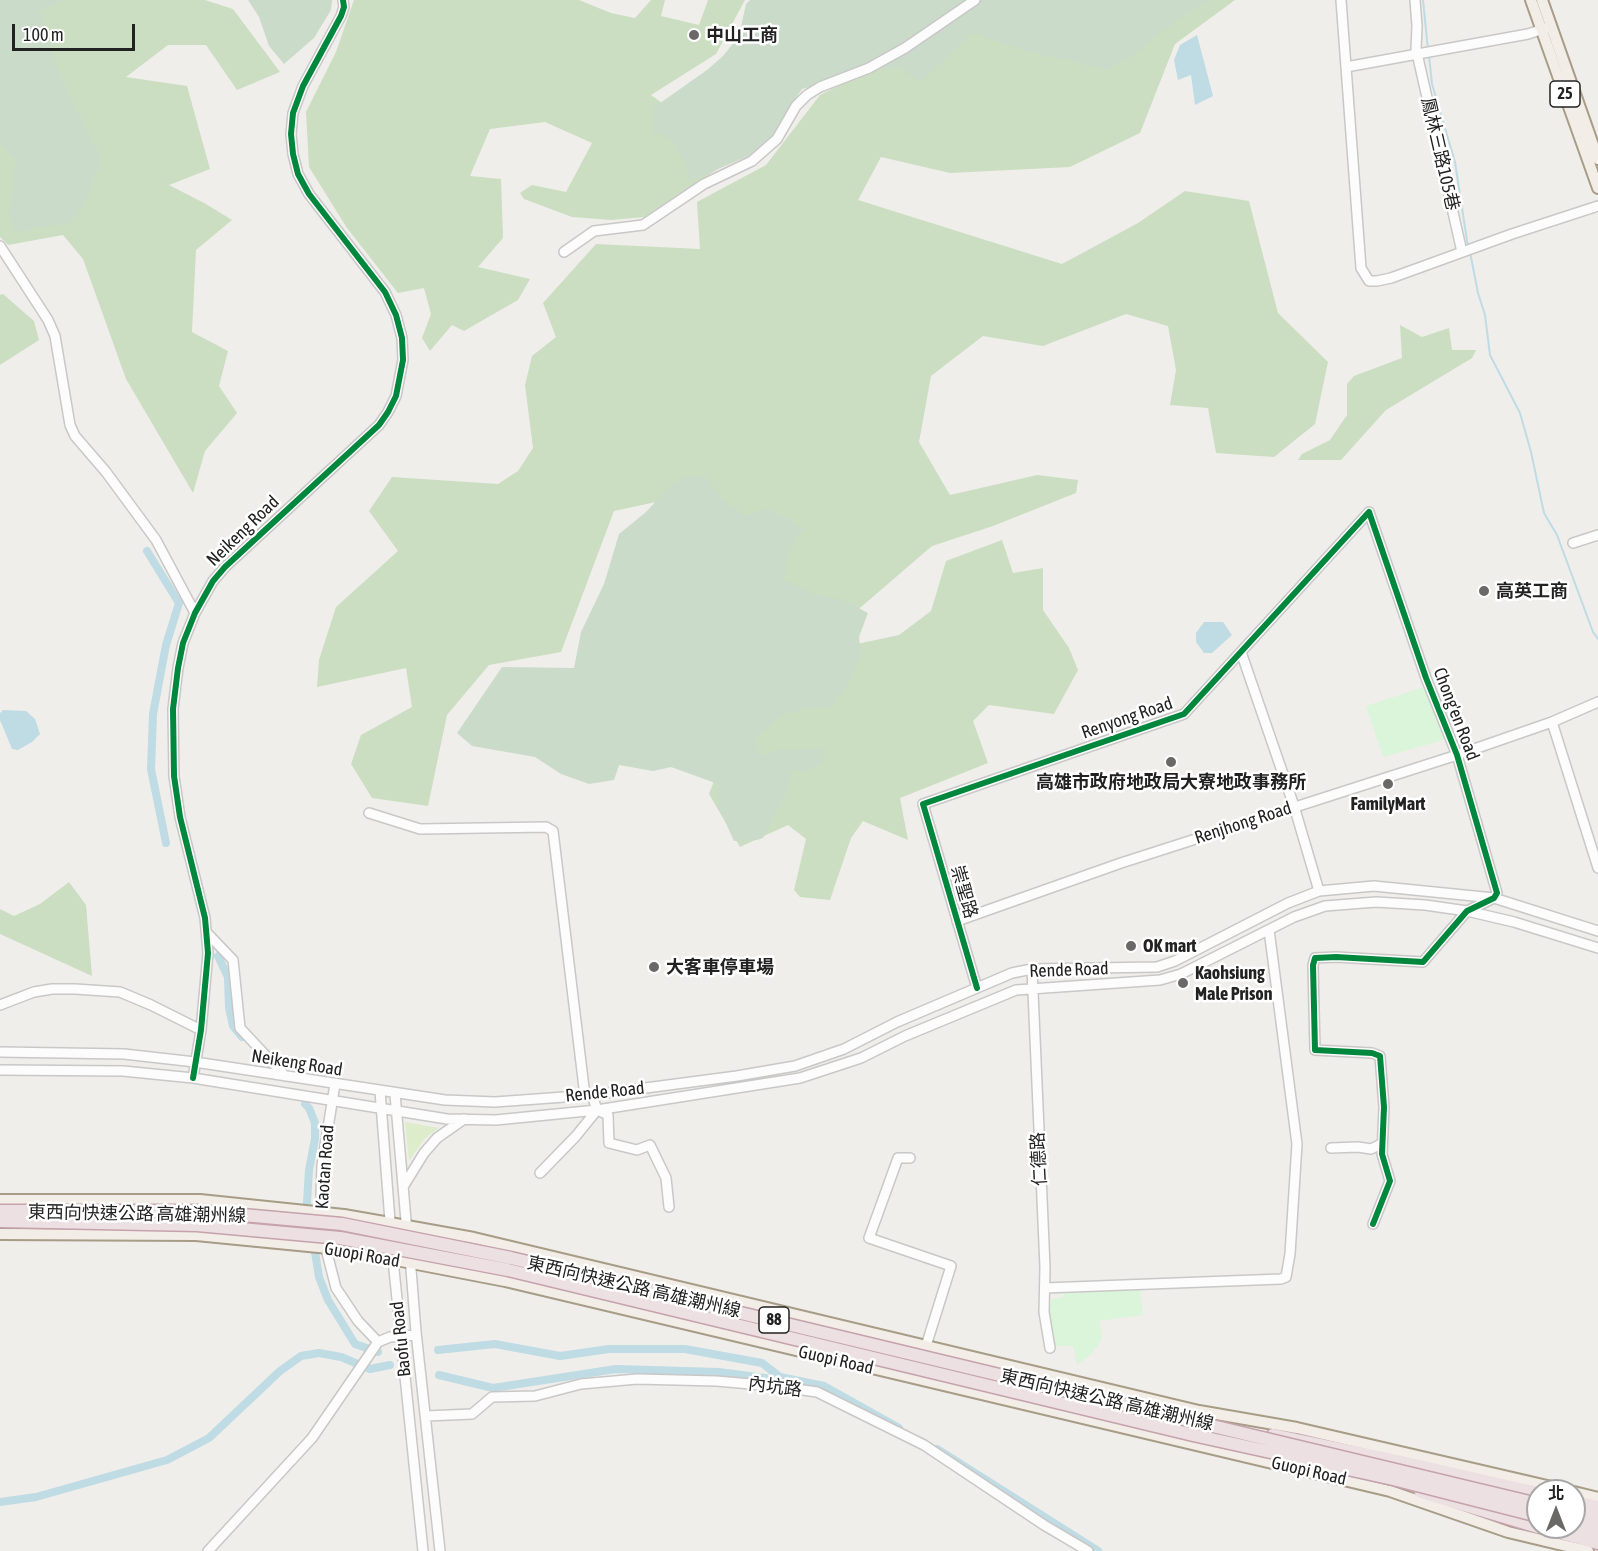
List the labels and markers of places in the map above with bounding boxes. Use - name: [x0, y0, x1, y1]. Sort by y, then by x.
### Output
- place label: 中山工商: [706, 24, 778, 46]
- marker: 中山工商: [687, 28, 701, 42]
- place label: 高英工商: [1496, 580, 1568, 602]
- marker: 高英工商: [1477, 584, 1491, 598]
- marker: 高雄市政府地政局大寮地政事務所: [1164, 755, 1178, 769]
- place label: 高雄市政府地政局大寮地政事務所: [1036, 771, 1306, 793]
- marker: FamilyMart: [1381, 777, 1395, 791]
- place label: FamilyMart: [1350, 793, 1426, 815]
- place label: OK mart: [1143, 935, 1196, 957]
- marker: OK mart: [1124, 939, 1138, 953]
- place label: 大客車停車場: [666, 956, 774, 978]
- marker: 大客車停車場: [647, 960, 661, 974]
- place label: Kaohsiung Male Prison: [1195, 962, 1272, 1004]
- marker: Kaohsiung Male Prison: [1176, 976, 1190, 990]

